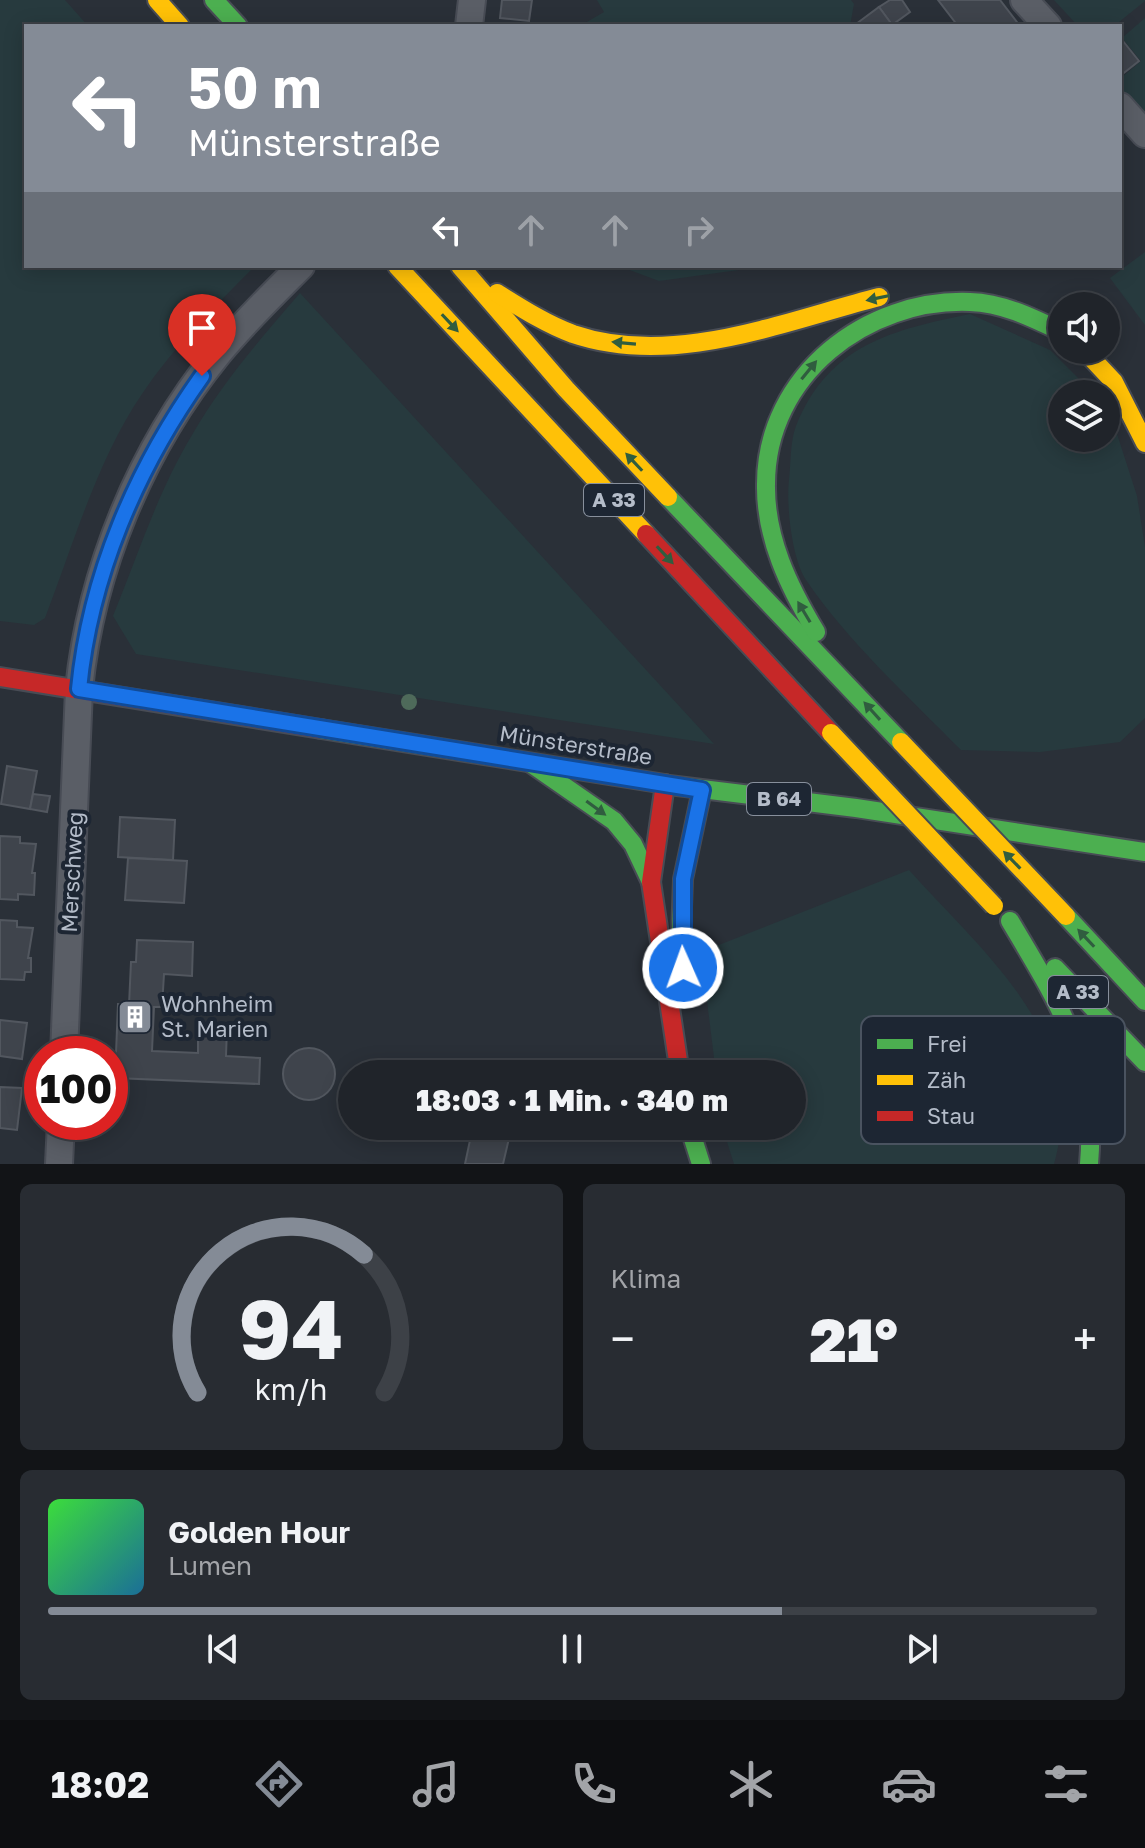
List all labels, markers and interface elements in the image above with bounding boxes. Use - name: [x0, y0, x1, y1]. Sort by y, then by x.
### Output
- text: 50 m: [188, 53, 322, 120]
- icon: left: [56, 56, 160, 160]
- text: Münsterstraße: [188, 121, 441, 164]
- icon: left: [425, 208, 469, 252]
- icon: ahead: [509, 208, 553, 252]
- icon: ahead: [593, 208, 637, 252]
- icon: right: [677, 208, 721, 252]
- one-way arrow: [865, 292, 890, 304]
- map controls: [1048, 292, 1120, 452]
- button: sound: [1048, 292, 1120, 364]
- pin: [168, 294, 236, 376]
- icon: arrive: [180, 306, 224, 350]
- one-way arrow: [441, 314, 459, 333]
- one-way arrow: [611, 336, 636, 349]
- one-way arrow: [800, 361, 817, 381]
- button: layers: [1048, 380, 1120, 452]
- one-way arrow: [625, 452, 643, 471]
- road number: A 33: [584, 484, 644, 516]
- one-way arrow: [655, 545, 674, 564]
- one-way arrow: [797, 601, 811, 623]
- one-way arrow: [863, 701, 881, 720]
- street label: Münsterstraße: [498, 719, 654, 770]
- road number: B 64: [747, 783, 811, 815]
- one-way arrow: [586, 800, 607, 815]
- street label: Merschweg: [55, 811, 88, 933]
- one-way arrow: [1003, 850, 1021, 869]
- position arrow: [641, 926, 725, 1010]
- one-way arrow: [1078, 929, 1096, 948]
- road number: A 33: [1048, 976, 1108, 1008]
- place label: Wohnheim St. Marien: [161, 990, 273, 1042]
- building icon: Wohnheim St. Marien: [116, 998, 154, 1036]
- legend: [861, 1016, 1125, 1144]
- text: Frei: [927, 1030, 967, 1057]
- speed limit sign: 100: [24, 1036, 128, 1140]
- text: Zäh: [927, 1066, 966, 1093]
- text: 18:03 · 1 Min. · 340 m: [416, 1082, 728, 1118]
- text: Stau: [927, 1102, 975, 1129]
- text: Klima: [611, 1263, 681, 1294]
- text: 94: [239, 1277, 344, 1377]
- text: 21°: [810, 1303, 898, 1375]
- text: −: [611, 1312, 635, 1365]
- text: +: [1073, 1312, 1097, 1365]
- text: km/h: [255, 1372, 328, 1406]
- text: Golden Hour: [168, 1514, 350, 1550]
- text: Lumen: [168, 1550, 252, 1581]
- icon: previous: [201, 1627, 245, 1671]
- icon: pause: [550, 1627, 594, 1671]
- icon: next: [900, 1627, 944, 1671]
- icon: directions: [251, 1756, 307, 1812]
- icon: music: [408, 1756, 464, 1812]
- icon: phone: [566, 1756, 622, 1812]
- icon: climate: [723, 1756, 779, 1812]
- icon: car: [881, 1756, 937, 1812]
- icon: filters: [1038, 1756, 1094, 1812]
- text: 18:02: [51, 1763, 149, 1806]

